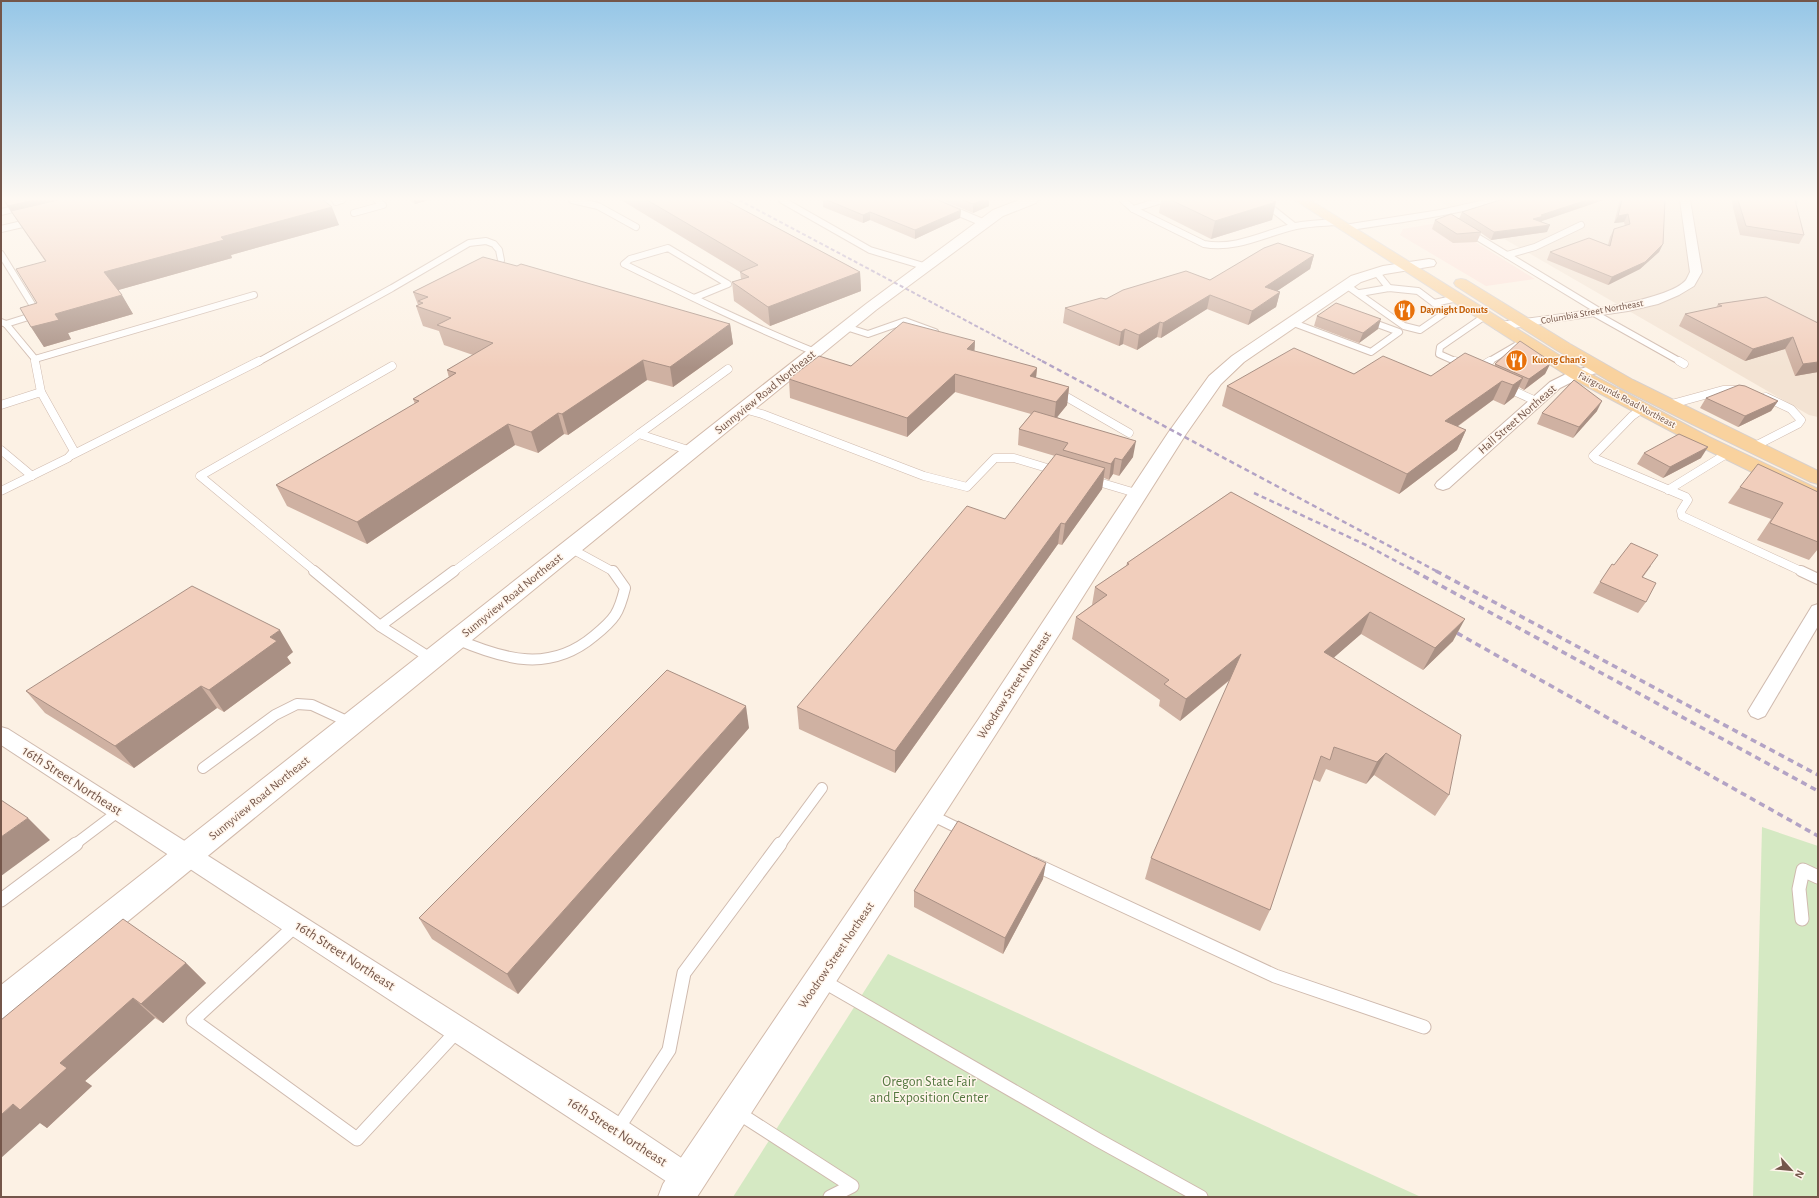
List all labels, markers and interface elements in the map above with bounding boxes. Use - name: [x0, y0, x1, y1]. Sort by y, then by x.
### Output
- restaurant icon: Daynight Donuts: [1392, 297, 1418, 323]
- street label: Columbia Street Northeast: [1540, 298, 1645, 326]
- place label: Daynight Donuts: [1420, 305, 1488, 315]
- restaurant icon: Kuong Chan's: [1504, 347, 1530, 373]
- street label: Sunnyview Road Northeast: [713, 348, 818, 437]
- place label: Kuong Chan's: [1532, 355, 1586, 365]
- street label: Fairgrounds Road Northeast: [1577, 370, 1678, 430]
- street label: Hall Street Northeast: [1476, 382, 1558, 456]
- street label: Sunnyview Road Northeast: [460, 551, 565, 640]
- street label: Woodrow Street Northeast: [975, 629, 1053, 741]
- street label: 16th Street Northeast: [20, 744, 125, 819]
- street label: Sunnyview Road Northeast: [207, 754, 312, 843]
- street label: Woodrow Street Northeast: [796, 900, 876, 1010]
- street label: 16th Street Northeast: [293, 919, 398, 994]
- park label: Oregon State Fair and Exposition Center: [870, 1075, 989, 1105]
- street label: 16th Street Northeast: [565, 1095, 670, 1170]
- north arrow: [1771, 1150, 1811, 1190]
- text: N: [1793, 1168, 1806, 1180]

